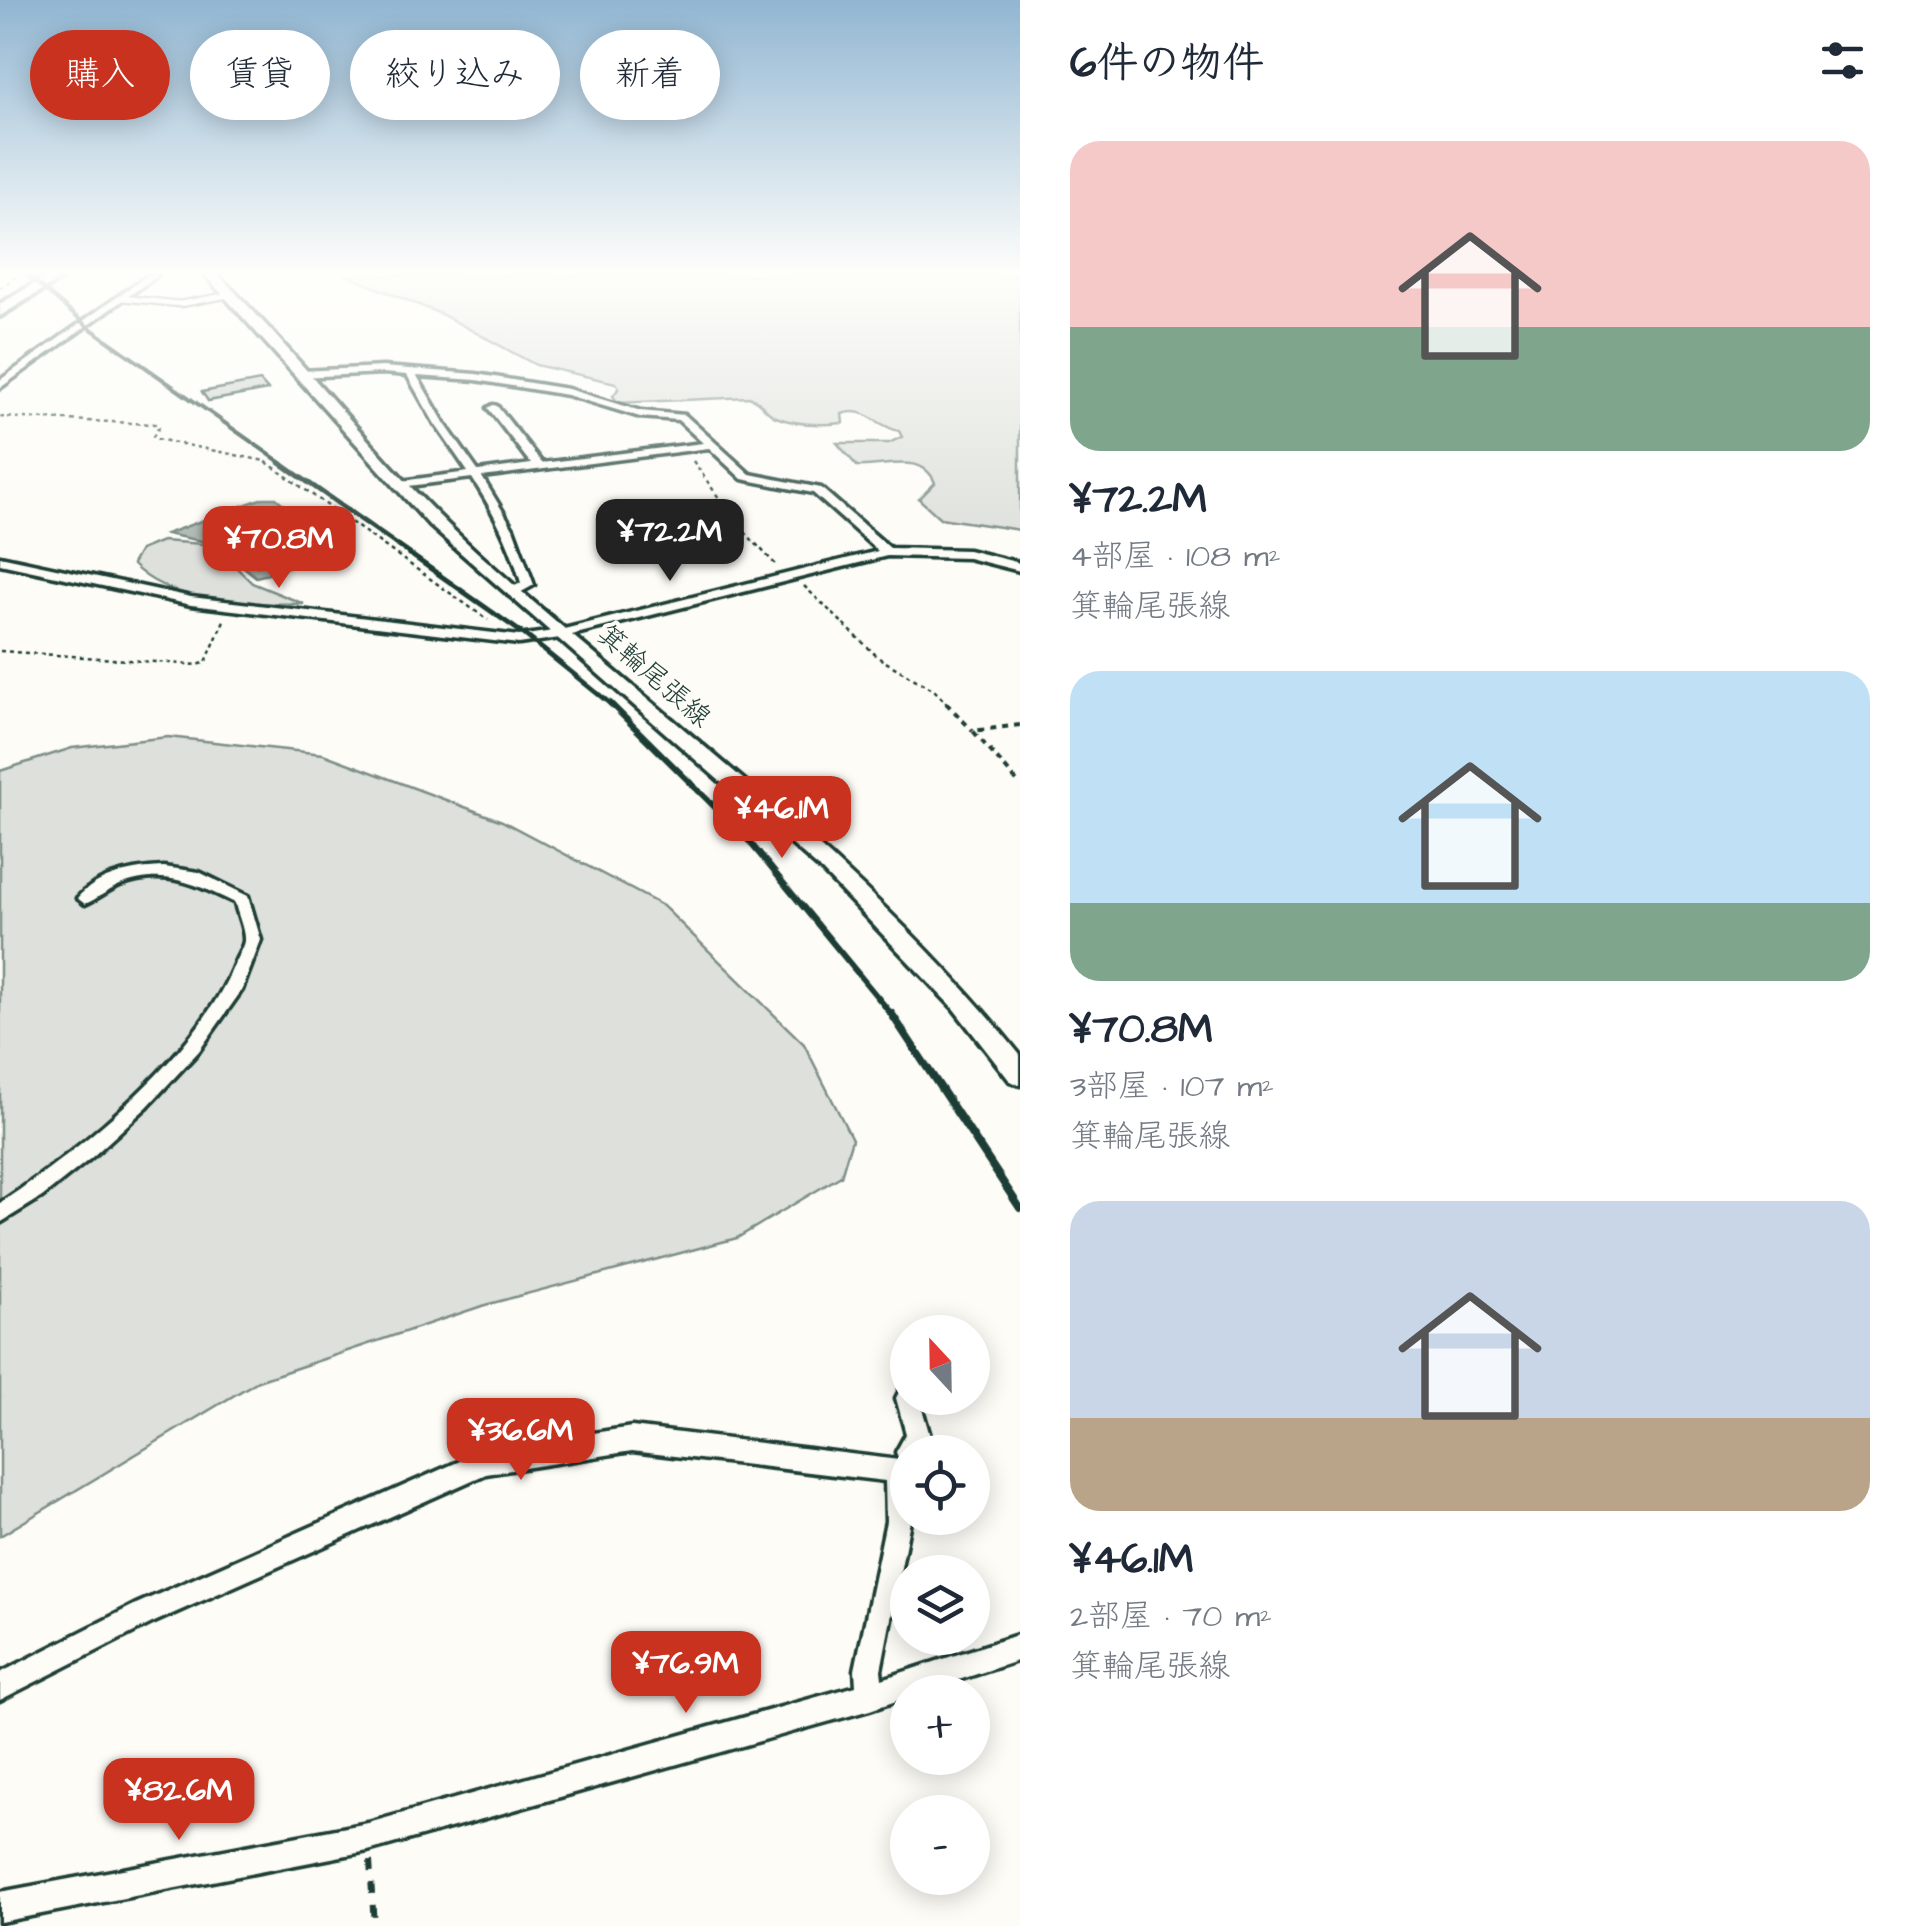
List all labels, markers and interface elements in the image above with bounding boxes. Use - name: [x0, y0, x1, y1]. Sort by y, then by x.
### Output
- chip: 購入: [30, 30, 170, 120]
- chip: 賃貸: [190, 30, 330, 120]
- chip: 絞り込み: [350, 30, 560, 120]
- chip: 新着: [580, 30, 720, 120]
- icon: filters: [1815, 33, 1870, 88]
- text: 6件の物件: [1070, 35, 1264, 93]
- icon: home: [1380, 206, 1560, 386]
- text: ¥72.2M: [1070, 471, 1207, 529]
- pin: ¥72.2M: [589, 499, 751, 584]
- pin: ¥70.8M: [198, 506, 360, 591]
- text: ¥72.2M: [618, 509, 722, 554]
- text: ¥70.8M: [225, 516, 333, 561]
- text: 4部屋 · 108 m²: [1070, 534, 1281, 579]
- text: 箕輪尾張線: [1070, 584, 1230, 629]
- street label: 箕輪尾張線: [588, 615, 720, 737]
- icon: home: [1380, 736, 1560, 916]
- pin: ¥46.1M: [701, 776, 863, 861]
- text: ¥46.1M: [735, 786, 829, 831]
- text: ¥70.8M: [1070, 1001, 1213, 1059]
- text: 3部屋 · 107 m²: [1070, 1064, 1274, 1109]
- text: 箕輪尾張線: [1070, 1114, 1230, 1159]
- icon: home: [1380, 1266, 1560, 1446]
- north arrow: [890, 1315, 990, 1415]
- map controls: [890, 1315, 990, 1895]
- pin: ¥36.6M: [440, 1398, 602, 1483]
- text: ¥36.6M: [469, 1408, 573, 1453]
- button: locate: [890, 1435, 990, 1535]
- text: ¥46.1M: [1070, 1531, 1193, 1589]
- button: layers: [890, 1555, 990, 1655]
- text: 2部屋 · 70 m²: [1070, 1594, 1272, 1639]
- pin: ¥76.9M: [605, 1631, 767, 1716]
- text: ¥76.9M: [633, 1641, 739, 1686]
- text: 箕輪尾張線: [1070, 1644, 1230, 1689]
- button: +: [890, 1675, 990, 1775]
- pin: ¥82.6M: [98, 1758, 260, 1843]
- text: ¥82.6M: [125, 1768, 233, 1813]
- button: −: [890, 1795, 990, 1895]

